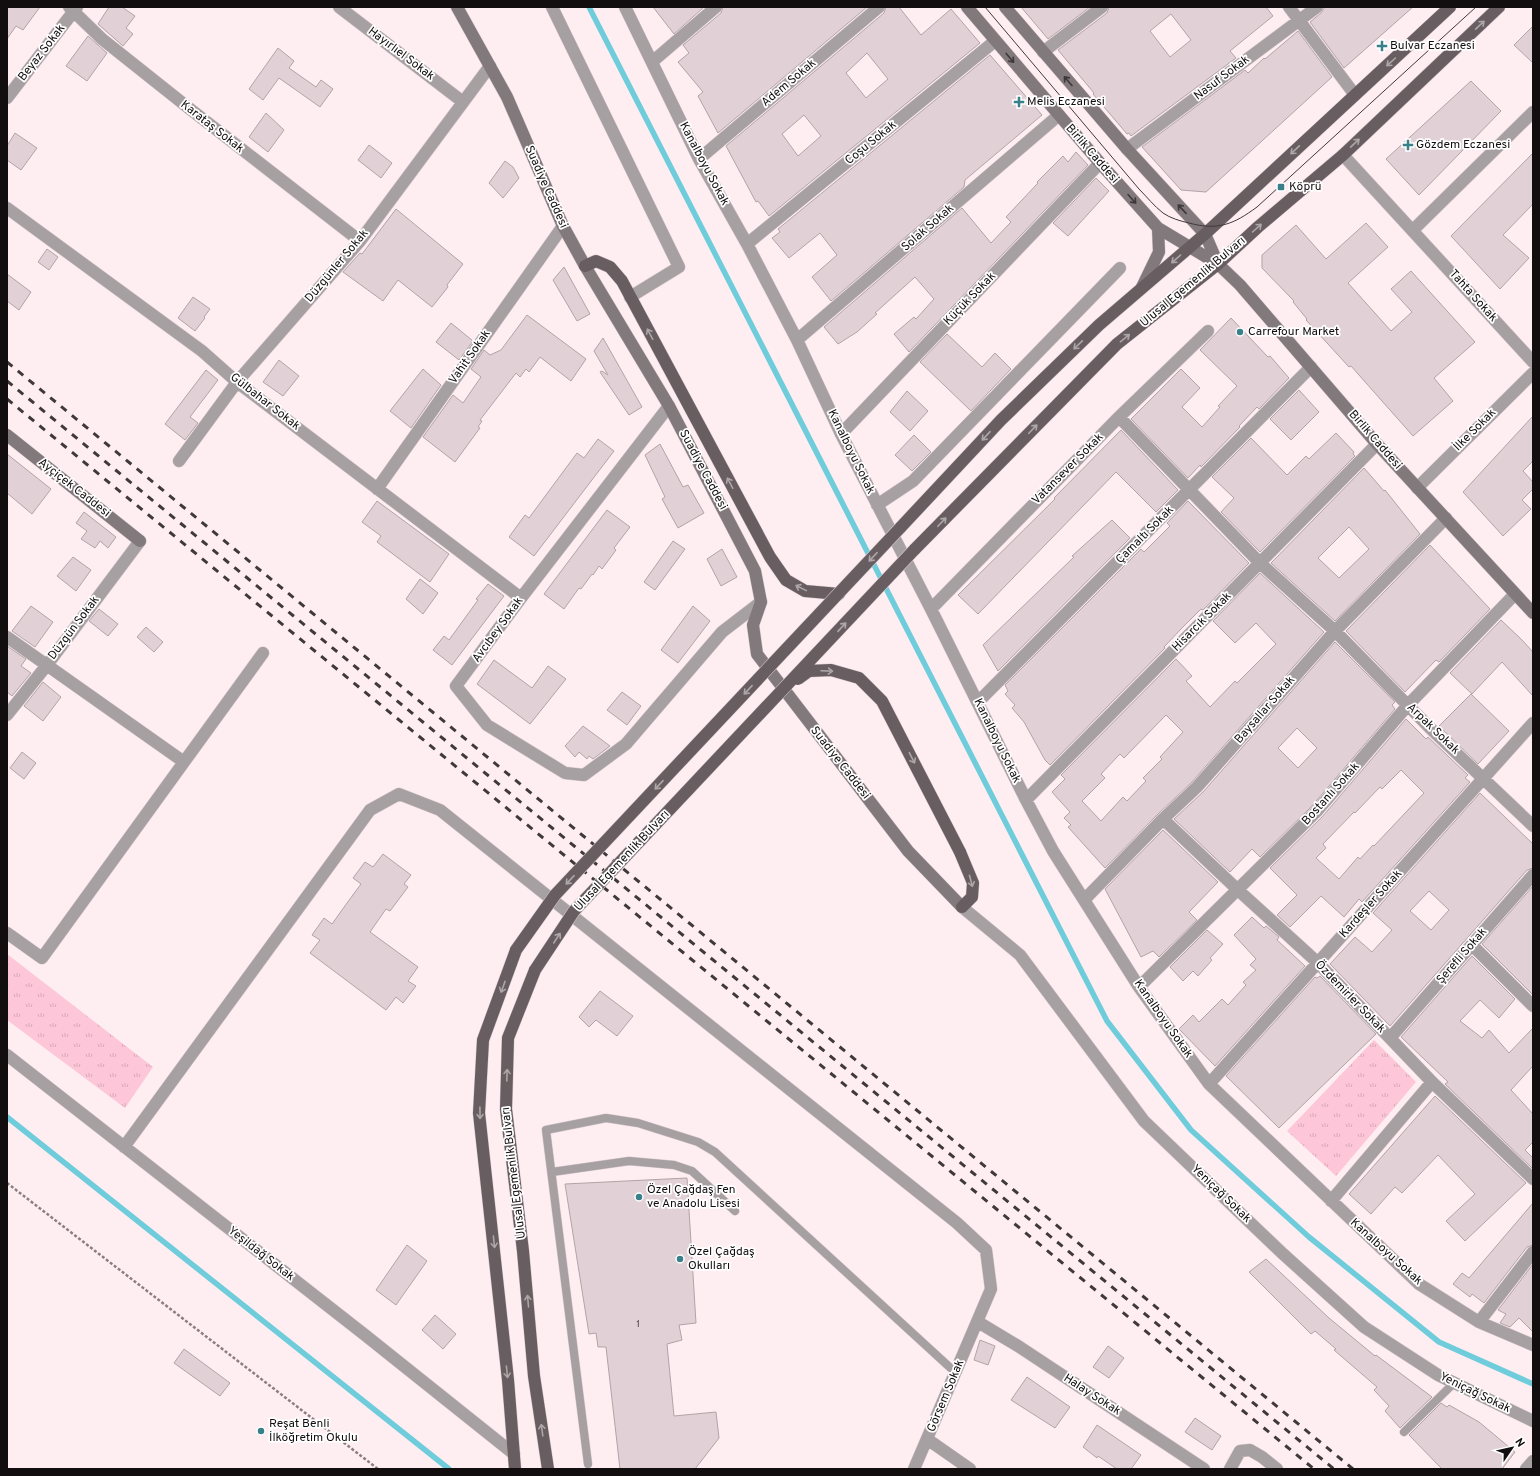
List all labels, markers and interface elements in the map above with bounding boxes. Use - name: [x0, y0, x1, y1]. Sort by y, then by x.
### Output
- one-way arrow: [1475, 20, 1485, 30]
- street label: Beyaz Sokak: [15, 21, 69, 85]
- street label: Hayırlıel Sokak: [364, 24, 438, 84]
- place label: Bulvar Eczanesi: [1390, 38, 1475, 54]
- marker: Bulvar Eczanesi: [1377, 41, 1387, 51]
- street label: Nasuf Sokak: [1191, 52, 1253, 104]
- one-way arrow: [1006, 53, 1015, 63]
- street label: Adem Sokak: [758, 55, 820, 111]
- one-way arrow: [1385, 57, 1396, 66]
- one-way arrow: [1063, 76, 1072, 86]
- place label: Melis Eczanesi: [1027, 94, 1105, 110]
- street label: Karataş Sokak: [177, 97, 247, 157]
- marker: Melis Eczanesi: [1014, 97, 1024, 107]
- street label: Coşu Sokak: [842, 117, 900, 169]
- street label: Kanalboyu Sokak: [675, 119, 733, 209]
- street label: Birlik Caddesi: [1062, 121, 1122, 187]
- place label: Gözdem Eczanesi: [1416, 137, 1510, 153]
- one-way arrow: [1350, 138, 1360, 148]
- marker: Gözdem Eczanesi: [1403, 140, 1413, 150]
- street label: Suadiye Caddesi: [521, 143, 571, 231]
- one-way arrow: [1290, 145, 1300, 155]
- place label: Köprü: [1289, 179, 1322, 195]
- marker: Köprü: [1276, 182, 1286, 192]
- one-way arrow: [1127, 193, 1136, 204]
- street label: Solak Sokak: [898, 201, 958, 255]
- one-way arrow: [1178, 204, 1187, 214]
- one-way arrow: [1252, 224, 1262, 233]
- street label: Düzgünler Sokak: [302, 226, 372, 306]
- street label: Ulusal Egemenlik Bulvarı: [1137, 233, 1249, 331]
- one-way arrow: [1171, 254, 1181, 264]
- street label: Tahta Sokak: [1445, 266, 1501, 326]
- street label: Küçük Sokak: [940, 269, 1000, 329]
- place label: Carrefour Market: [1248, 324, 1339, 340]
- street label: Vahit Sokak: [445, 327, 495, 387]
- marker: Carrefour Market: [1235, 327, 1245, 337]
- one-way arrow: [645, 328, 653, 340]
- one-way arrow: [1120, 334, 1131, 343]
- one-way arrow: [1073, 340, 1083, 350]
- street label: Gülbahar Sokak: [227, 370, 303, 434]
- street label: İlke Sokak: [1450, 405, 1500, 455]
- street label: Kanalboyu Sokak: [824, 407, 878, 497]
- street label: Birlik Caddesi: [1345, 407, 1405, 473]
- one-way arrow: [1028, 424, 1037, 434]
- street label: Suadiye Caddesi: [675, 427, 731, 513]
- street label: Vatansever Sokak: [1029, 430, 1107, 508]
- one-way arrow: [981, 431, 991, 441]
- street label: Ayçiçek Caddesi: [35, 455, 113, 521]
- one-way arrow: [725, 477, 733, 489]
- street label: Çamaltı Sokak: [1112, 502, 1178, 568]
- one-way arrow: [937, 517, 946, 527]
- one-way arrow: [869, 552, 878, 562]
- one-way arrow: [795, 584, 807, 591]
- street label: Hisarcık Sokak: [1169, 589, 1235, 655]
- street label: Düzgün Sokak: [45, 593, 103, 663]
- street label: Avcıbey Sokak: [469, 594, 527, 666]
- one-way arrow: [837, 622, 846, 632]
- one-way arrow: [820, 667, 833, 675]
- street label: Baysallar Sokak: [1231, 673, 1299, 747]
- one-way arrow: [743, 685, 753, 695]
- street label: Kanalboyu Sokak: [970, 696, 1024, 786]
- street label: Arpak Sokak: [1403, 700, 1463, 758]
- street label: Suadiye Caddesi: [806, 723, 874, 803]
- one-way arrow: [909, 752, 916, 764]
- street label: Bostanlı Sokak: [1299, 759, 1363, 829]
- one-way arrow: [654, 780, 663, 790]
- street label: Ulusal Egemenlik Bulvarı: [571, 807, 673, 915]
- street label: Kardeşler Sokak: [1336, 866, 1406, 942]
- one-way arrow: [968, 874, 975, 887]
- one-way arrow: [565, 875, 575, 885]
- street label: Şerefli Sokak: [1433, 924, 1491, 988]
- one-way arrow: [553, 932, 561, 944]
- street label: Özdemirler Sokak: [1311, 957, 1389, 1037]
- street label: Kanalboyu Sokak: [1130, 977, 1196, 1061]
- one-way arrow: [498, 980, 506, 992]
- one-way arrow: [503, 1069, 511, 1082]
- one-way arrow: [476, 1106, 483, 1119]
- street label: Ulusal Egemenlik Bulvarı: [498, 1106, 530, 1240]
- street label: Yeniçağ Sokak: [1188, 1161, 1254, 1227]
- place label: Özel Çağdaş Fen ve Anadolu Lisesi: [647, 1182, 740, 1212]
- marker: Özel Çağdaş Fen ve Anadolu Lisesi: [634, 1192, 644, 1202]
- street label: Kanalboyu Sokak: [1346, 1215, 1426, 1289]
- street label: Yeşildağ Sokak: [225, 1223, 297, 1285]
- one-way arrow: [490, 1235, 497, 1248]
- place label: Özel Çağdaş Okulları: [688, 1244, 755, 1274]
- marker: Özel Çağdaş Okulları: [675, 1254, 685, 1264]
- one-way arrow: [524, 1295, 531, 1308]
- house number: 1: [636, 1318, 640, 1331]
- street label: Görsem Sokak: [924, 1357, 968, 1435]
- one-way arrow: [504, 1365, 511, 1378]
- street label: Yeniçağ Sokak: [1437, 1369, 1513, 1417]
- street label: Halay Sokak: [1060, 1370, 1124, 1420]
- place label: Reşat Benli İlköğretim Okulu: [269, 1416, 358, 1446]
- one-way arrow: [538, 1424, 546, 1437]
- marker: Reşat Benli İlköğretim Okulu: [256, 1426, 266, 1436]
- north arrow: [1492, 1428, 1532, 1468]
- text: N: [1511, 1436, 1527, 1450]

